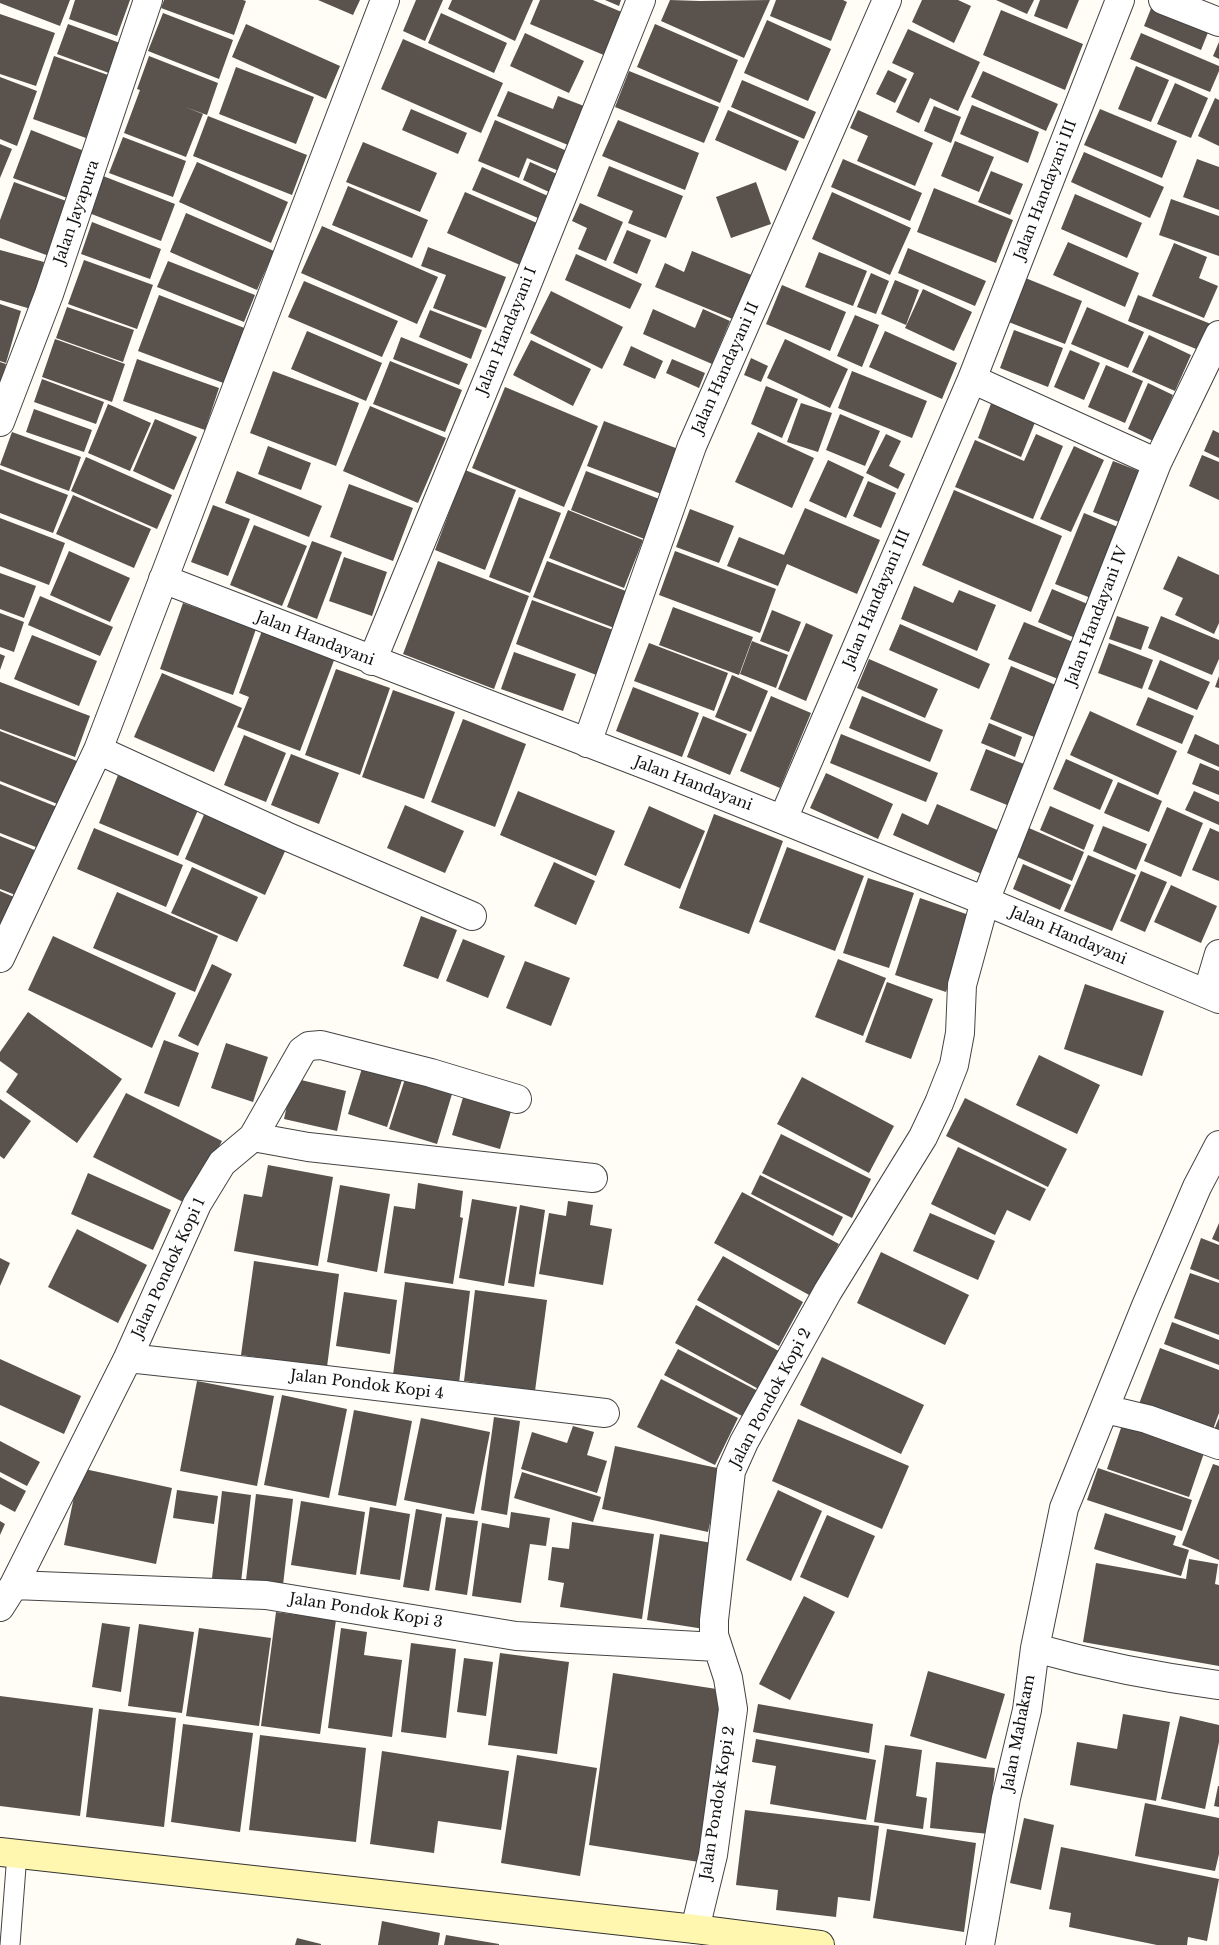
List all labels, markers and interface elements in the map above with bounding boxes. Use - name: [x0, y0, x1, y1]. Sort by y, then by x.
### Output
- street label: Jalan Handayani III: [1011, 118, 1081, 262]
- street label: Jalan Jayapura: [51, 158, 103, 266]
- street label: Jalan Handayani I: [473, 265, 541, 397]
- street label: Jalan Handayani II: [689, 299, 763, 437]
- street label: Jalan Handayani III: [840, 527, 914, 671]
- street label: Jalan Handayani IV: [1062, 544, 1132, 688]
- street label: Jalan Handayani: [253, 608, 377, 670]
- street label: Jalan Handayani: [631, 753, 755, 815]
- street label: Jalan Handayani: [1007, 903, 1129, 969]
- street label: Jalan Pondok Kopi 1: [129, 1195, 209, 1341]
- street label: Jalan Pondok Kopi 2: [727, 1325, 815, 1471]
- street label: Jalan Pondok Kopi 4: [289, 1367, 445, 1403]
- street label: Jalan Pondok Kopi 3: [288, 1590, 444, 1632]
- street label: Jalan Mahakam: [999, 1673, 1039, 1793]
- street label: Jalan Pondok Kopi 2: [697, 1725, 739, 1881]

